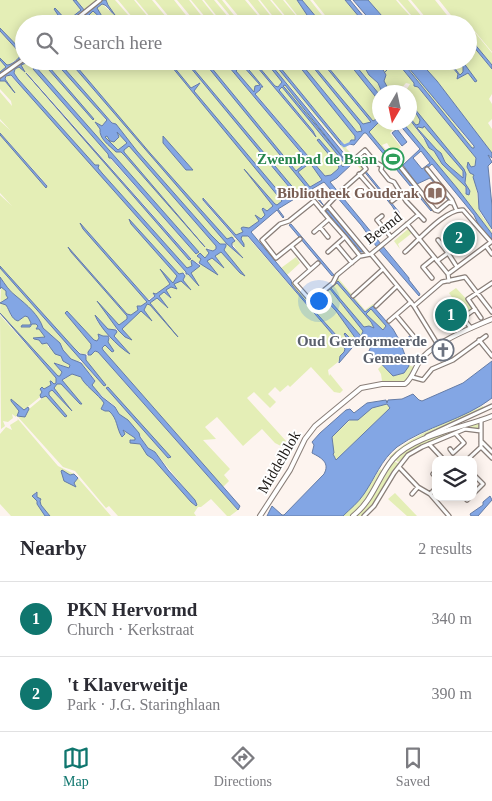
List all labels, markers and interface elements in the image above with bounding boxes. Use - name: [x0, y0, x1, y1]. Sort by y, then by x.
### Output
- search box: [15, 15, 477, 70]
- icon: search: [33, 29, 61, 57]
- text: Search here: [73, 32, 162, 53]
- north arrow: [372, 85, 417, 130]
- sports icon: Zwembad de Baan: [381, 147, 405, 171]
- place label: Zwembad de Baan: [257, 151, 378, 167]
- library icon: Bibliotheek Gouderak: [423, 181, 447, 205]
- place label: Bibliotheek Gouderak: [277, 185, 420, 201]
- street label: Beemd: [361, 208, 405, 247]
- pin: 2: [443, 219, 475, 257]
- your location: [306, 288, 332, 314]
- pin: 1: [435, 296, 467, 334]
- place label: Oud Gereformeerde Gemeente: [297, 333, 427, 366]
- church icon: Oud Gereformeerde Gemeente: [431, 338, 455, 362]
- street label: Middelblok: [255, 427, 304, 496]
- map controls: [432, 456, 477, 501]
- button: layers: [432, 456, 477, 501]
- text: Nearby: [20, 536, 87, 560]
- text: 2 results: [418, 540, 472, 557]
- text: PKN Hervormd: [67, 599, 197, 620]
- text: 1: [32, 610, 40, 627]
- text: 340 m: [432, 610, 472, 627]
- text: Church · Kerkstraat: [67, 621, 194, 638]
- text: 't Klaverweitje: [67, 674, 188, 695]
- text: 2: [32, 685, 40, 702]
- text: 390 m: [432, 685, 472, 702]
- text: Park · J.G. Staringhlaan: [67, 696, 220, 713]
- tab: Map: [62, 744, 90, 790]
- tab: Directions: [214, 744, 272, 790]
- tab: Saved: [396, 744, 430, 790]

